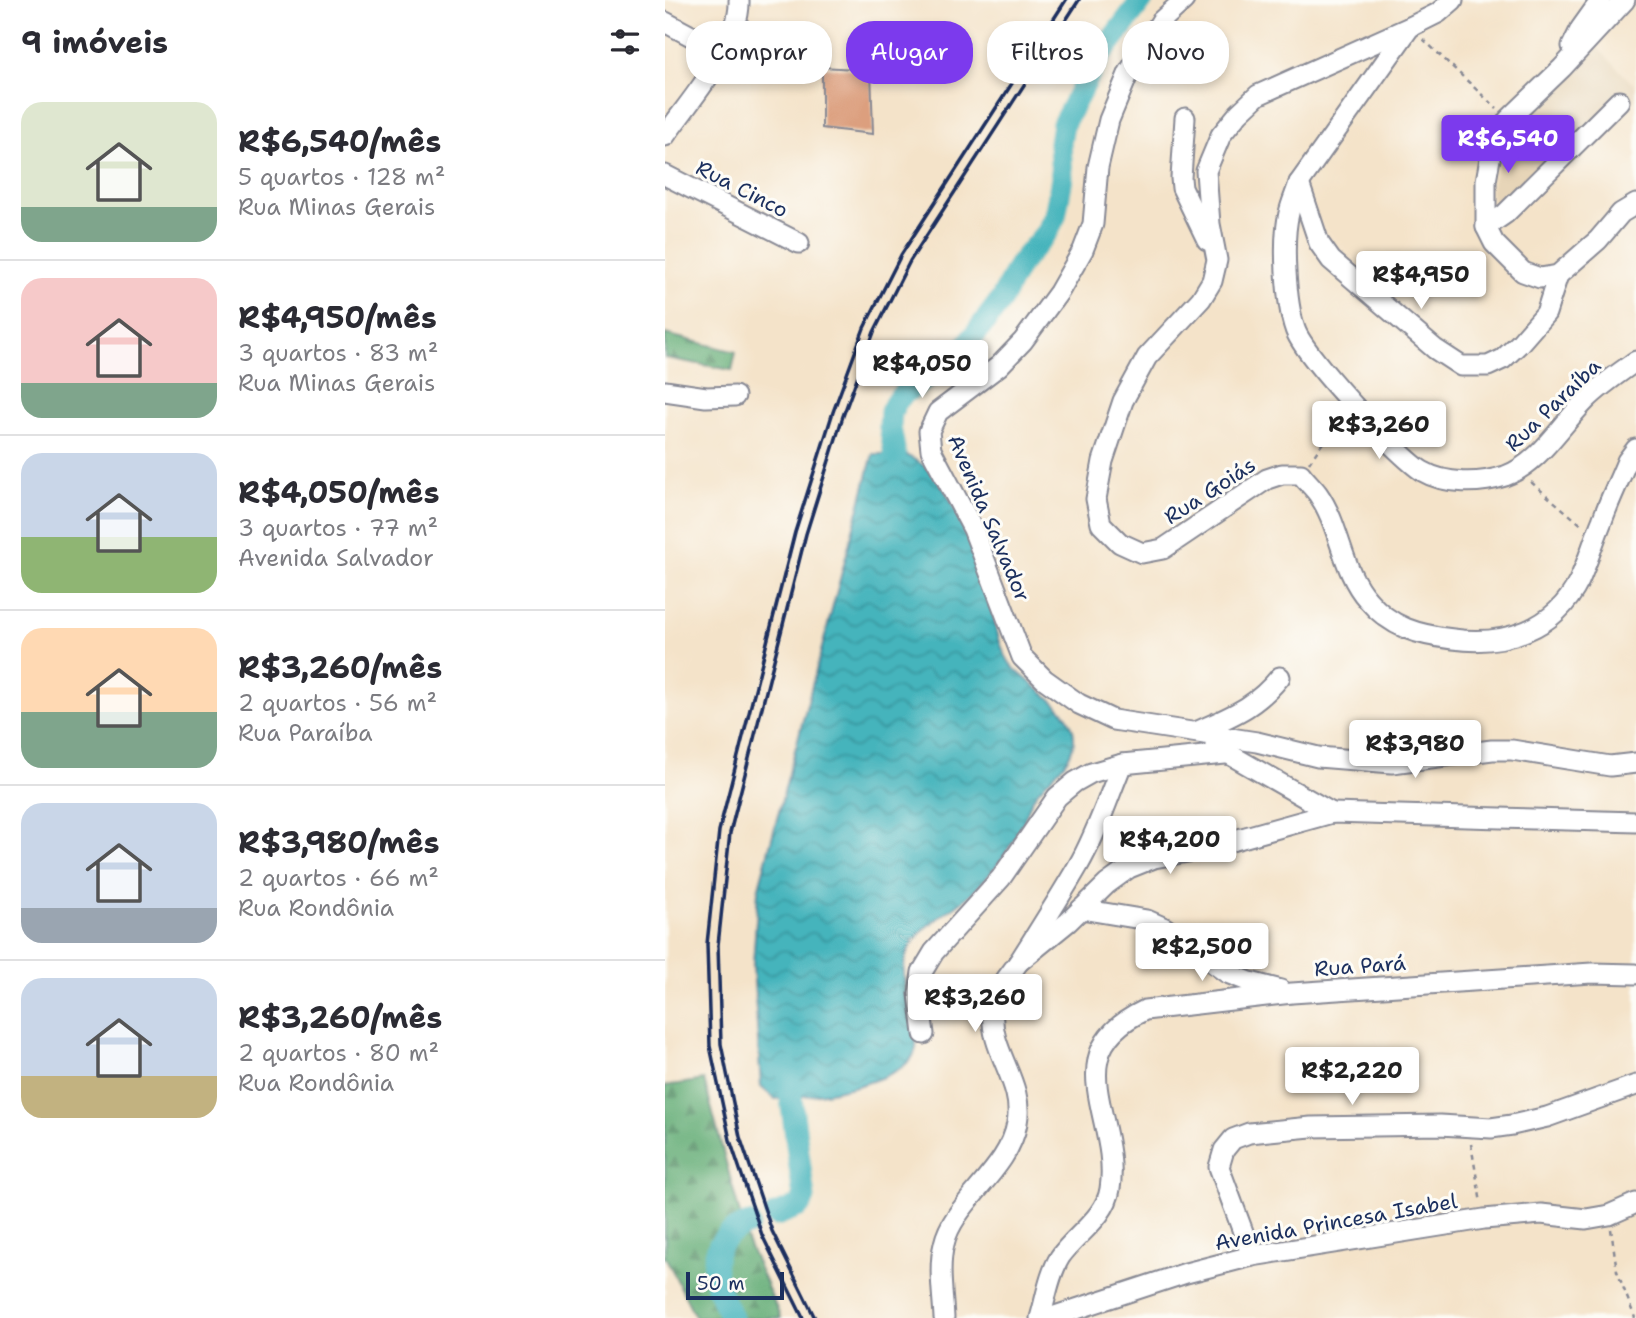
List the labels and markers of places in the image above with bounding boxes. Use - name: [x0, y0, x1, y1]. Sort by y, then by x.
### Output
- pin: R$6,540: [1443, 116, 1573, 175]
- pin: R$4,950: [1356, 252, 1486, 311]
- pin: R$4,050: [857, 340, 987, 400]
- pin: R$3,260: [1314, 402, 1444, 461]
- pin: R$3,980: [1350, 720, 1480, 780]
- pin: R$4,200: [1105, 816, 1235, 876]
- pin: R$2,500: [1137, 923, 1267, 983]
- pin: R$3,260: [910, 974, 1040, 1034]
- pin: R$2,220: [1287, 1048, 1417, 1107]

